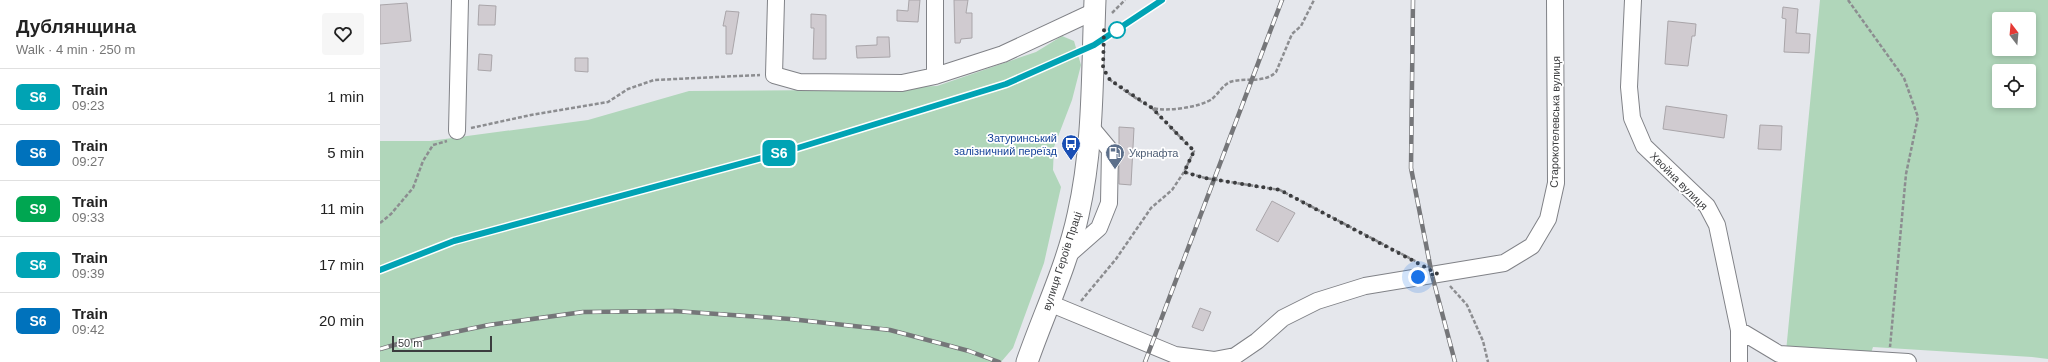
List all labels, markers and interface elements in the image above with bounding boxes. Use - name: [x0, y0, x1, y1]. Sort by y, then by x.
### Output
- north arrow: [1992, 12, 2036, 56]
- map controls: [1992, 12, 2036, 108]
- button: heart: [322, 13, 364, 55]
- text: Дублянщина: [16, 16, 136, 37]
- unlabelled marker: [1108, 21, 1126, 39]
- text: Walk · 4 min · 250 m: [16, 42, 135, 57]
- street label: Старокотелевська вулиця: [1548, 56, 1562, 188]
- button: locate: [1992, 64, 2036, 108]
- text: Train: [72, 81, 108, 98]
- text: 1 min: [327, 88, 364, 105]
- text: S6: [29, 89, 47, 105]
- text: 09:23: [72, 98, 105, 113]
- place label: Затуринський залізничний переїзд: [954, 132, 1058, 157]
- bus stop icon: Затуринський залізничний переїзд: [1060, 133, 1082, 161]
- text: Train: [72, 137, 108, 154]
- line badge: S6: [761, 140, 797, 166]
- fuel station icon: Укрнафта: [1104, 142, 1126, 170]
- text: 5 min: [327, 144, 364, 161]
- text: S6: [29, 145, 47, 161]
- text: S6: [770, 145, 788, 161]
- place label: Укрнафта: [1129, 147, 1179, 159]
- street label: Хвойна вулиця: [1648, 150, 1710, 212]
- text: 09:27: [72, 154, 105, 169]
- text: Train: [72, 193, 108, 210]
- text: 11 min: [320, 200, 364, 217]
- text: S9: [29, 201, 47, 217]
- text: 09:33: [72, 210, 105, 225]
- street label: вулиця Героїв Праці: [1040, 210, 1084, 312]
- text: Train: [72, 249, 108, 266]
- text: 17 min: [319, 256, 364, 273]
- text: S6: [29, 257, 47, 273]
- text: 09:39: [72, 266, 105, 281]
- your location: [1408, 267, 1428, 287]
- text: Train: [72, 305, 108, 322]
- text: 20 min: [319, 312, 364, 329]
- text: S6: [29, 313, 47, 329]
- text: 09:42: [72, 322, 105, 337]
- scale bar: [392, 334, 492, 353]
- text: 50 m: [398, 337, 422, 349]

